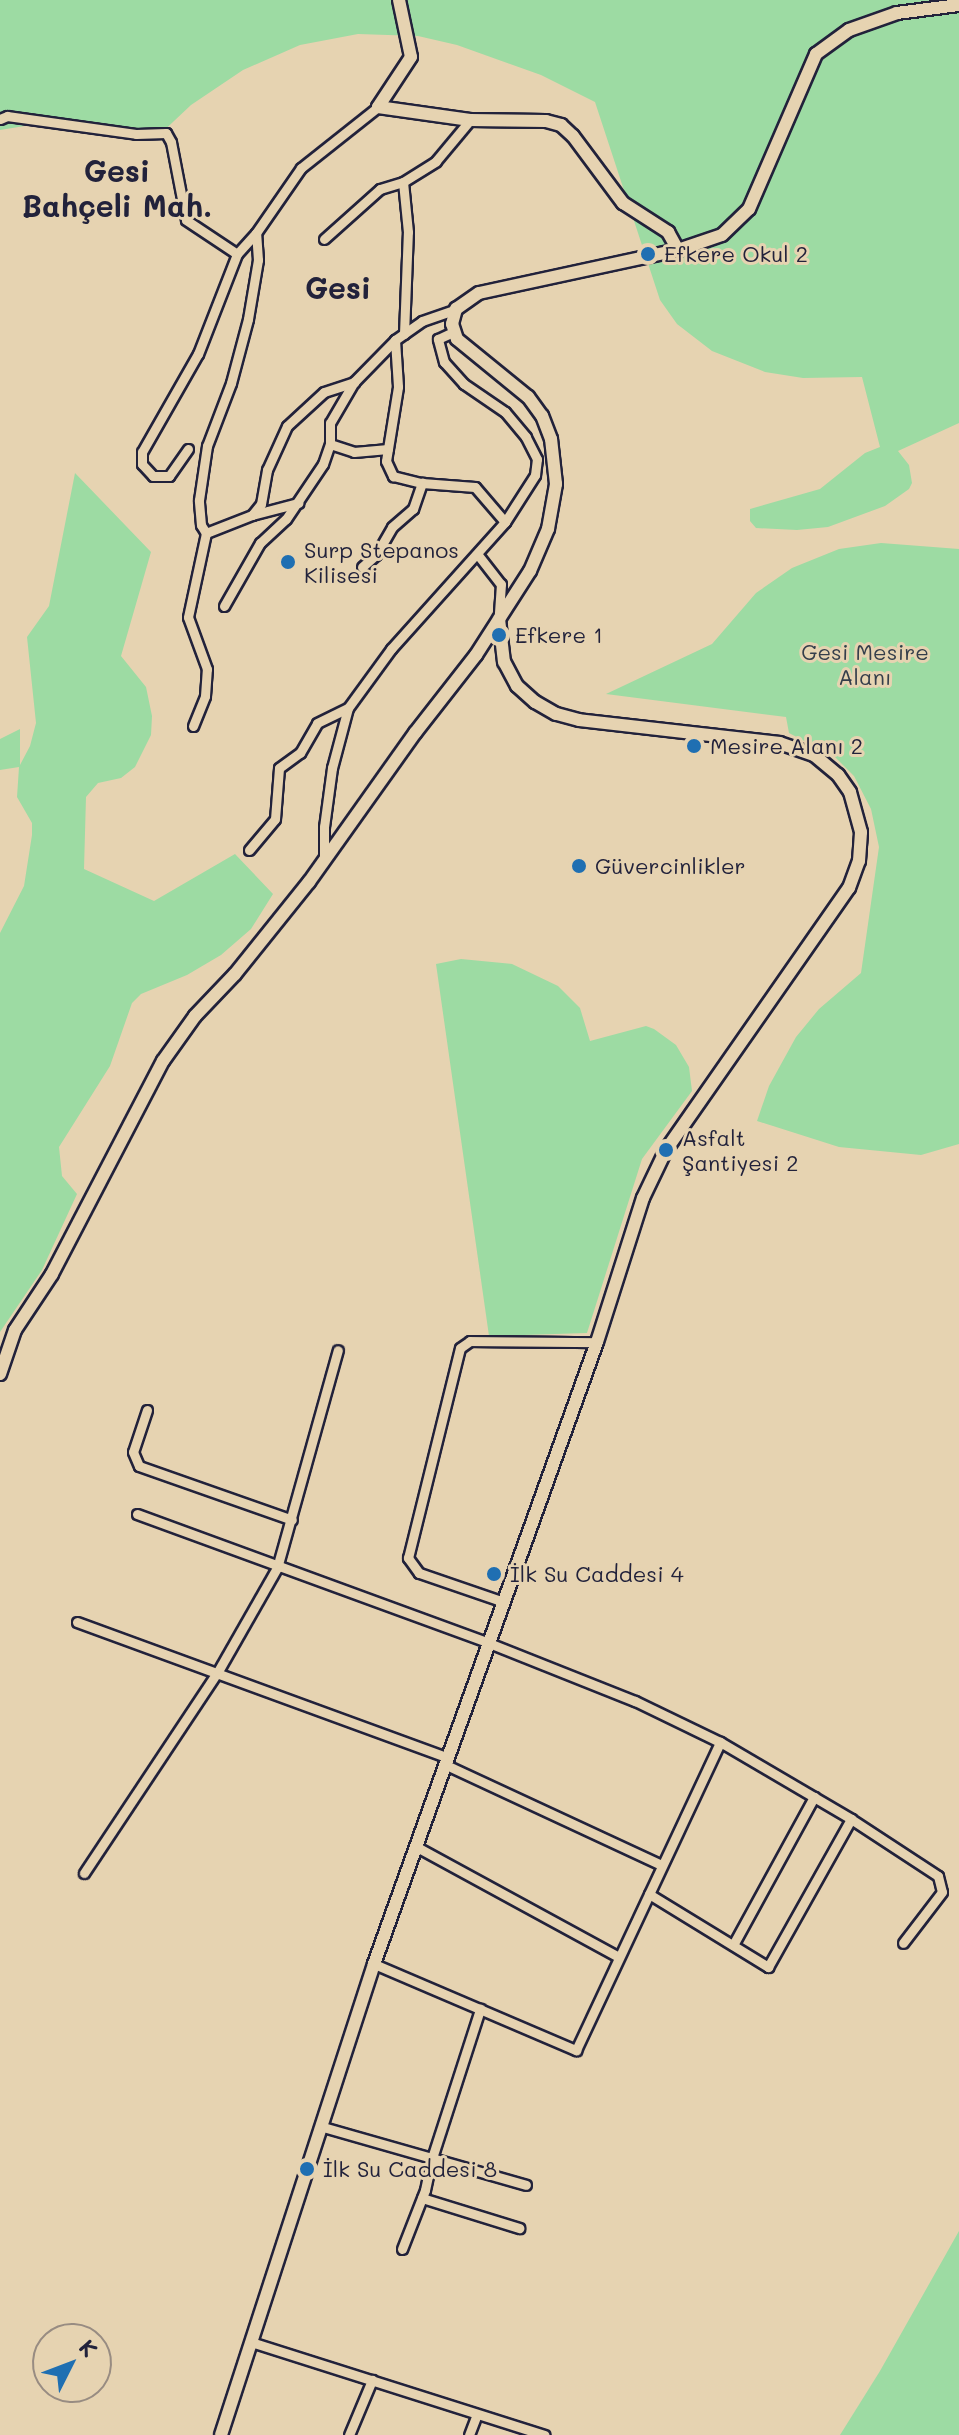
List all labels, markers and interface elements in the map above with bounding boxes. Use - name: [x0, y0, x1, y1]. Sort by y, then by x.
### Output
- district label: Gesi Bahçeli Mah.: [22, 152, 212, 222]
- place label: Efkere Okul 2: [664, 241, 808, 267]
- marker: Efkere Okul 2: [639, 245, 657, 263]
- district label: Gesi: [305, 269, 371, 305]
- place label: Surp Stepanos Kilisesi: [304, 536, 459, 588]
- marker: Surp Stepanos Kilisesi: [279, 553, 297, 571]
- place label: Efkere 1: [515, 622, 603, 648]
- marker: Efkere 1: [490, 626, 508, 644]
- park label: Gesi Mesire Alanı: [801, 638, 929, 690]
- place label: Mesire Alanı 2: [710, 733, 863, 759]
- marker: Mesire Alanı 2: [685, 737, 703, 755]
- place label: Güvercinlikler: [595, 853, 746, 879]
- marker: Güvercinlikler: [570, 857, 588, 875]
- place label: Asfalt Şantiyesi 2: [682, 1124, 799, 1176]
- marker: Asfalt Şantiyesi 2: [657, 1141, 675, 1159]
- place label: İlk Su Caddesi 4: [510, 1561, 684, 1587]
- marker: İlk Su Caddesi 4: [485, 1565, 503, 1583]
- place label: İlk Su Caddesi 8: [323, 2156, 497, 2182]
- marker: İlk Su Caddesi 8: [298, 2160, 316, 2178]
- north arrow: [32, 2323, 112, 2403]
- text: K: [73, 2333, 104, 2363]

